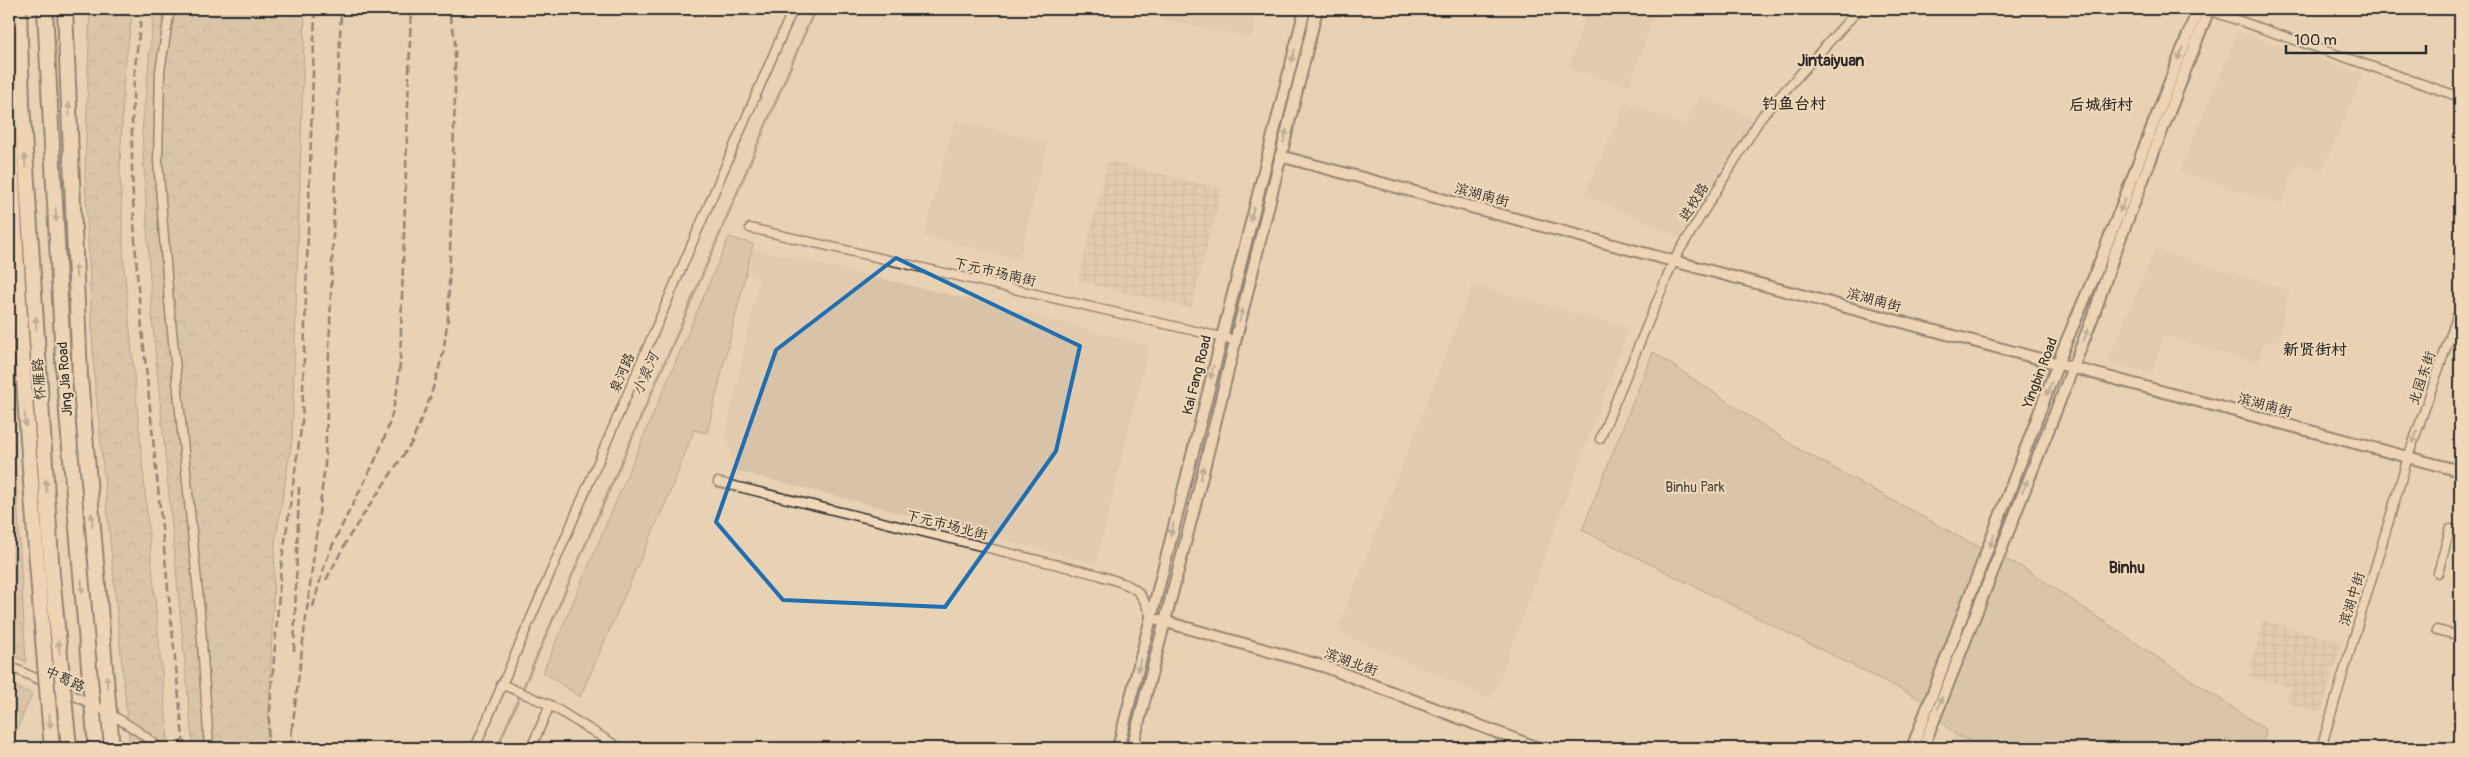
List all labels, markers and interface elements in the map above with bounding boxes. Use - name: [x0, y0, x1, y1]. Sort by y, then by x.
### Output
- scale bar: [2286, 22, 2426, 54]
- text: 100 m: [2294, 31, 2337, 50]
- one-way arrow: [2176, 47, 2184, 61]
- one-way arrow: [1289, 48, 1297, 63]
- district label: Jintaiyuan: [1798, 51, 1864, 71]
- district label: 钓鱼台村: [1762, 94, 1826, 114]
- district label: 后城街村: [2069, 95, 2133, 115]
- one-way arrow: [65, 100, 73, 116]
- one-way arrow: [1281, 128, 1289, 143]
- one-way arrow: [21, 153, 29, 169]
- street label: 滨湖南街: [1453, 180, 1511, 210]
- street label: 进校路: [1676, 180, 1712, 224]
- one-way arrow: [2118, 199, 2126, 214]
- one-way arrow: [52, 207, 60, 223]
- one-way arrow: [1248, 207, 1256, 222]
- street label: 下元市场南街: [952, 254, 1038, 290]
- one-way arrow: [71, 263, 79, 279]
- street label: 滨湖南街: [1845, 285, 1903, 315]
- one-way arrow: [1237, 307, 1245, 322]
- one-way arrow: [31, 315, 39, 331]
- one-way arrow: [2082, 328, 2090, 343]
- street label: Kai Fang Road: [1179, 333, 1215, 416]
- street label: Yingbin Road: [2018, 335, 2061, 412]
- district label: 新贤街村: [2283, 340, 2347, 360]
- street label: Jing Jia Road: [54, 341, 76, 417]
- water label: 小泉河: [628, 347, 665, 398]
- street label: 北园东街: [2405, 349, 2439, 407]
- street label: 泉河路: [606, 350, 638, 396]
- street label: 怀雁路: [29, 357, 49, 401]
- one-way arrow: [1208, 364, 1216, 379]
- one-way arrow: [2045, 382, 2053, 397]
- street label: 滨湖南街: [2236, 390, 2294, 420]
- one-way arrow: [22, 412, 30, 428]
- one-way arrow: [2411, 429, 2418, 444]
- one-way arrow: [1198, 465, 1206, 480]
- one-way arrow: [42, 477, 50, 493]
- one-way arrow: [2021, 478, 2029, 493]
- park label: Binhu Park: [1665, 479, 1725, 496]
- street label: 下元市场北街: [904, 507, 990, 543]
- one-way arrow: [88, 512, 96, 528]
- one-way arrow: [1168, 522, 1176, 537]
- one-way arrow: [1988, 534, 1995, 549]
- district label: Binhu: [2109, 558, 2145, 578]
- street label: 滨湖中街: [2336, 570, 2368, 628]
- one-way arrow: [78, 579, 86, 595]
- one-way arrow: [55, 639, 63, 655]
- street label: 滨湖北街: [1322, 644, 1380, 680]
- one-way arrow: [1135, 657, 1143, 672]
- street label: 中葛路: [42, 662, 88, 696]
- one-way arrow: [102, 674, 110, 690]
- one-way arrow: [1937, 696, 1945, 710]
- one-way arrow: [46, 714, 54, 730]

